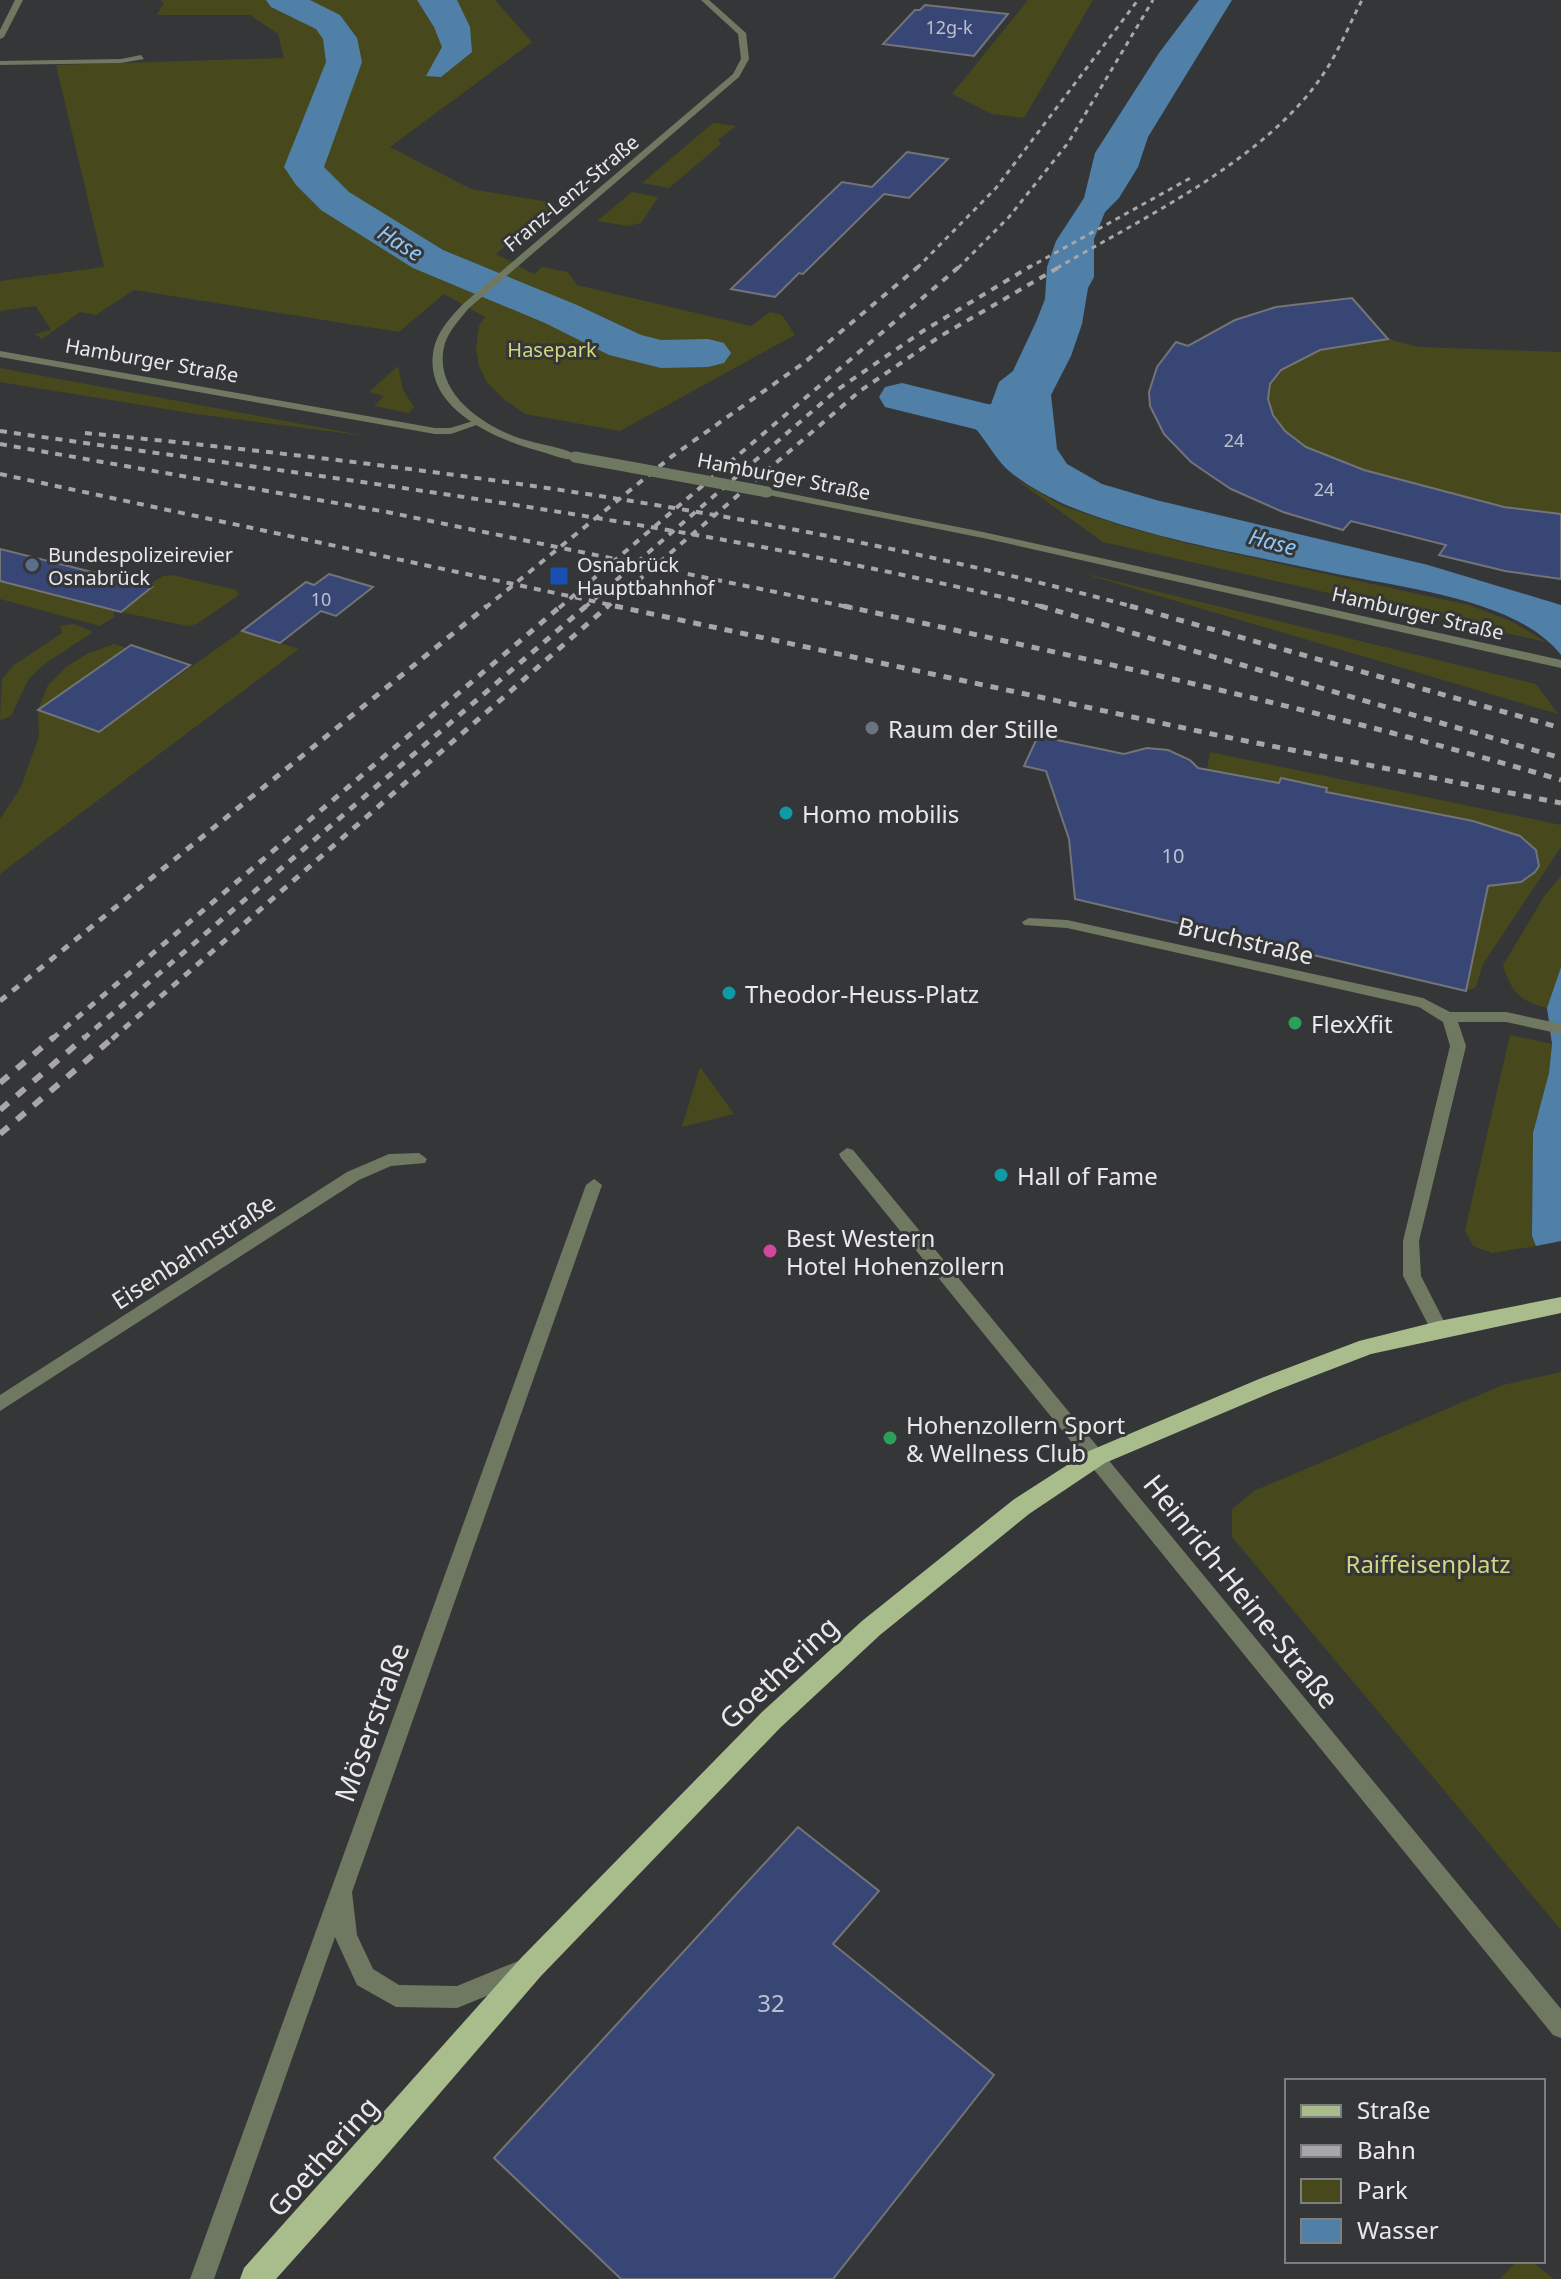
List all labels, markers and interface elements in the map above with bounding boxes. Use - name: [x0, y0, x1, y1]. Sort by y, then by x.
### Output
- house number: 12g-k: [925, 15, 973, 39]
- street label: Franz-Lenz-Straße: [498, 128, 644, 258]
- water label: Hase: [373, 217, 429, 267]
- street label: Hamburger Straße: [63, 331, 241, 389]
- park label: Hasepark: [507, 336, 597, 363]
- house number: 24: [1224, 428, 1244, 452]
- street label: Hamburger Straße: [695, 446, 873, 506]
- house number: 24: [1314, 477, 1334, 501]
- water label: Hase: [1246, 520, 1300, 562]
- place label: Bundespolizeirevier Osnabrück: [48, 541, 233, 591]
- place label: Osnabrück Hauptbahnhof: [577, 551, 716, 601]
- marker: Bundespolizeirevier Osnabrück: [23, 556, 41, 574]
- marker: Osnabrück Hauptbahnhof: [548, 565, 570, 587]
- street label: Hamburger Straße: [1329, 580, 1507, 646]
- house number: 10: [311, 587, 331, 611]
- place label: Raum der Stille: [888, 712, 1058, 745]
- marker: Raum der Stille: [863, 719, 881, 737]
- place label: Homo mobilis: [802, 797, 959, 830]
- marker: Homo mobilis: [777, 804, 795, 822]
- house number: 10: [1162, 842, 1184, 869]
- street label: Bruchstraße: [1175, 908, 1317, 972]
- place label: Theodor-Heuss-Platz: [745, 977, 979, 1010]
- marker: Theodor-Heuss-Platz: [720, 984, 738, 1002]
- place label: FlexXfit: [1311, 1007, 1393, 1040]
- marker: FlexXfit: [1286, 1014, 1304, 1032]
- place label: Hall of Fame: [1017, 1159, 1158, 1192]
- marker: Hall of Fame: [992, 1166, 1010, 1184]
- street label: Eisenbahnstraße: [105, 1186, 281, 1316]
- place label: Best Western Hotel Hohenzollern: [786, 1221, 1005, 1282]
- marker: Best Western Hotel Hohenzollern: [761, 1242, 779, 1260]
- place label: Hohenzollern Sport & Wellness Club: [906, 1408, 1126, 1469]
- marker: Hohenzollern Sport & Wellness Club: [881, 1429, 899, 1447]
- street label: Heinrich-Heine-Straße: [1136, 1466, 1348, 1716]
- park label: Raiffeisenplatz: [1345, 1547, 1511, 1580]
- street label: Goethering: [710, 1607, 846, 1737]
- street label: Möserstraße: [325, 1637, 417, 1807]
- house number: 32: [757, 1986, 785, 2019]
- legend: [1285, 2079, 1545, 2263]
- street label: Goethering: [258, 2088, 386, 2224]
- text: Straße: [1357, 2093, 1430, 2126]
- text: Bahn: [1357, 2133, 1416, 2166]
- text: Park: [1357, 2173, 1408, 2206]
- text: Wasser: [1357, 2213, 1439, 2246]

